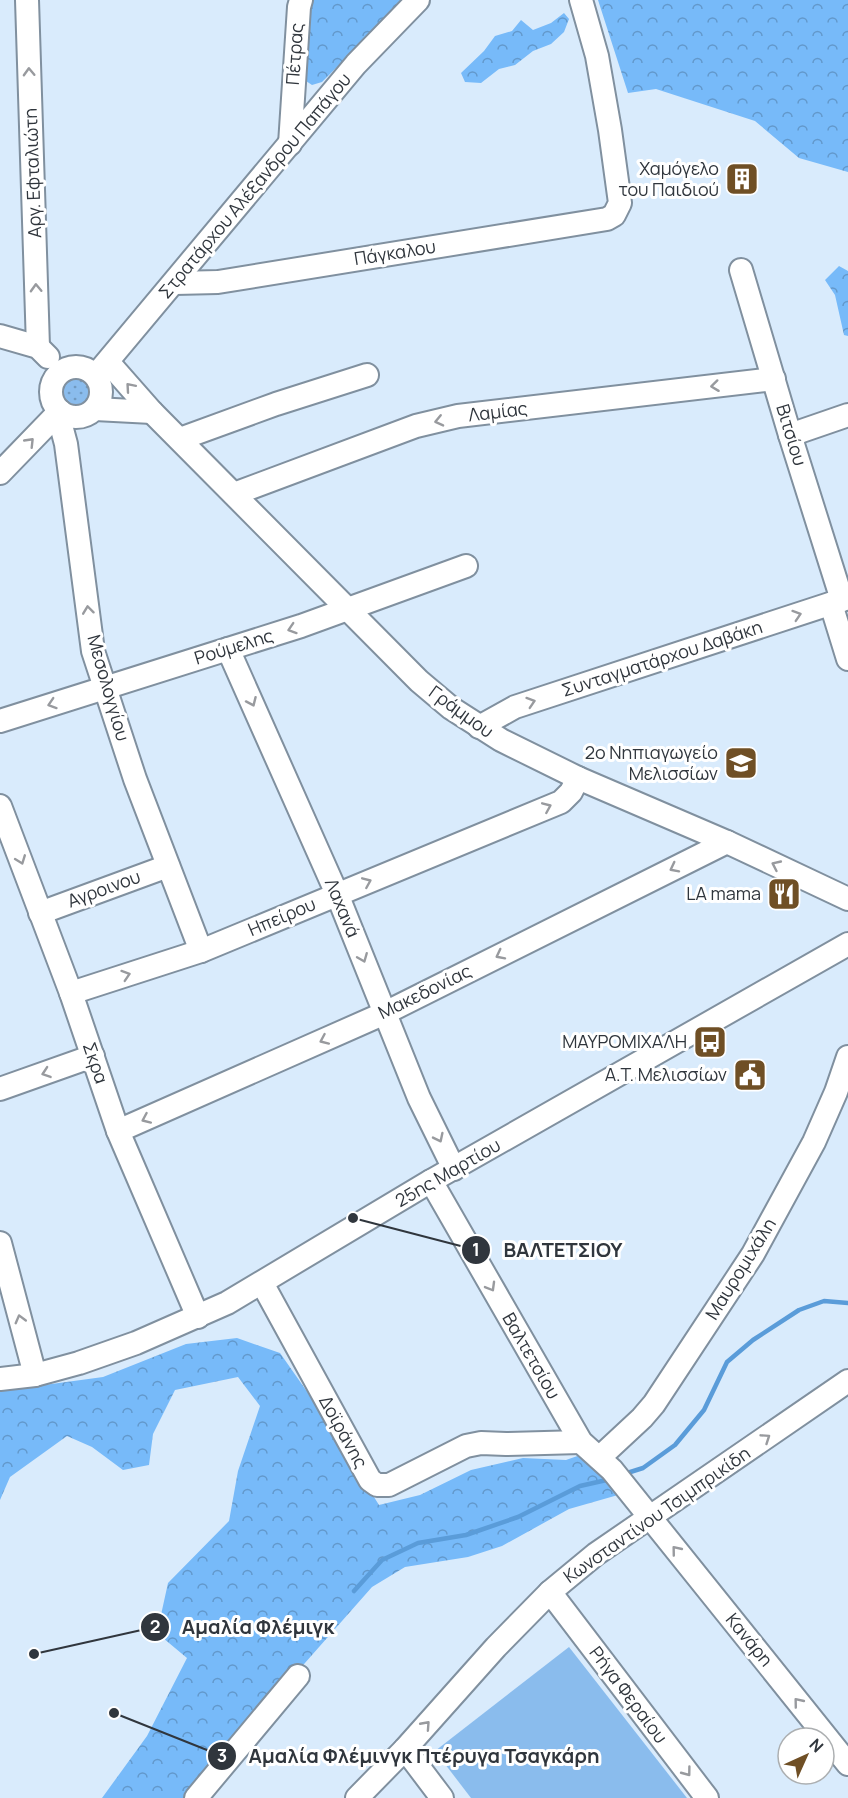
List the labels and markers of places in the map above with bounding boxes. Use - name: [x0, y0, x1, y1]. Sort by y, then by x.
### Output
- place label: Χαμόγελο του Παιδιού: [618, 156, 719, 201]
- building icon: Χαμόγελο του Παιδιού: [724, 161, 760, 197]
- place label: 2ο Νηπιαγωγείο Μελισσίων: [585, 740, 718, 785]
- school or university icon: 2ο Νηπιαγωγείο Μελισσίων: [723, 745, 759, 781]
- restaurant icon: LA mama: [766, 876, 802, 912]
- place label: LA mama: [686, 881, 761, 905]
- bus stop icon: ΜΑΥΡΟΜΙΧΑΛΗ: [692, 1024, 728, 1060]
- place label: ΜΑΥΡΟΜΙΧΑΛΗ: [562, 1029, 687, 1053]
- public building icon: Α.Τ. Μελισσίων: [732, 1057, 768, 1093]
- place label: Α.Τ. Μελισσίων: [605, 1062, 727, 1086]
- callout: ΒΑΛΤΕΤΣΙΟΥ: [461, 1231, 634, 1269]
- callout: Αμαλία Φλέμιγκ: [140, 1608, 347, 1646]
- callout: Αμαλία Φλέμινγκ Πτέρυγα Τσαγκάρη: [207, 1737, 612, 1775]

